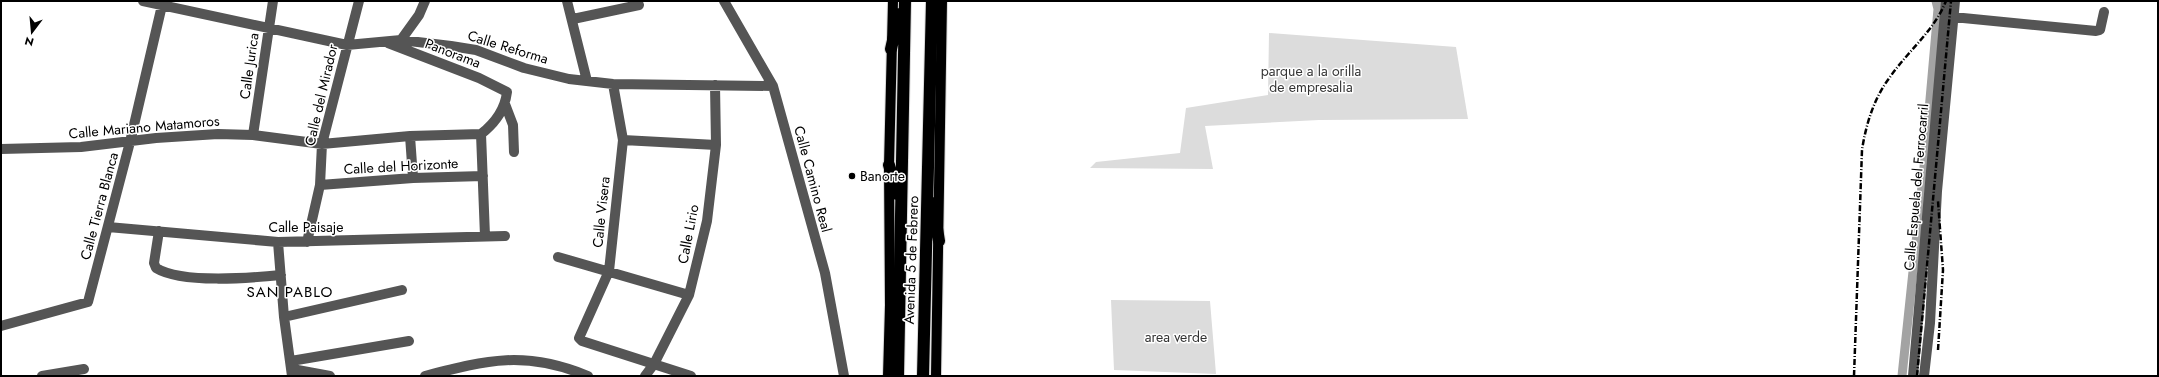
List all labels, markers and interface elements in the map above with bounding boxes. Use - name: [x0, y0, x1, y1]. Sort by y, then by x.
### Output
- north arrow: [12, 12, 52, 52]
- street label: Calle Reforma: [465, 25, 551, 69]
- street label: Calle Jurica: [234, 32, 264, 100]
- text: N: [23, 33, 36, 51]
- street label: Panorama: [422, 33, 484, 73]
- street label: Calle del Mirador: [300, 42, 342, 148]
- park label: parque a la orilla de empresalia: [1261, 61, 1361, 97]
- street label: Calle Espuela del Ferrocarril: [1899, 103, 1933, 271]
- street label: Calle Mariano Matamoros: [68, 110, 221, 144]
- street label: Calle Camino Real: [789, 124, 837, 234]
- street label: Calle Tierra Blanca: [75, 150, 123, 262]
- street label: Calle del Horizonte: [343, 153, 459, 179]
- place label: Banorte: [860, 166, 905, 186]
- marker: Banorte: [847, 171, 857, 181]
- street label: Calle Visera: [587, 175, 615, 249]
- street label: Avenida 5 de Febrero: [899, 195, 923, 325]
- street label: Calle Lirio: [672, 202, 704, 265]
- street label: Calle Paisaje: [269, 217, 343, 237]
- district label: SAN PABLO: [247, 281, 333, 303]
- park label: area verde: [1145, 327, 1207, 347]

